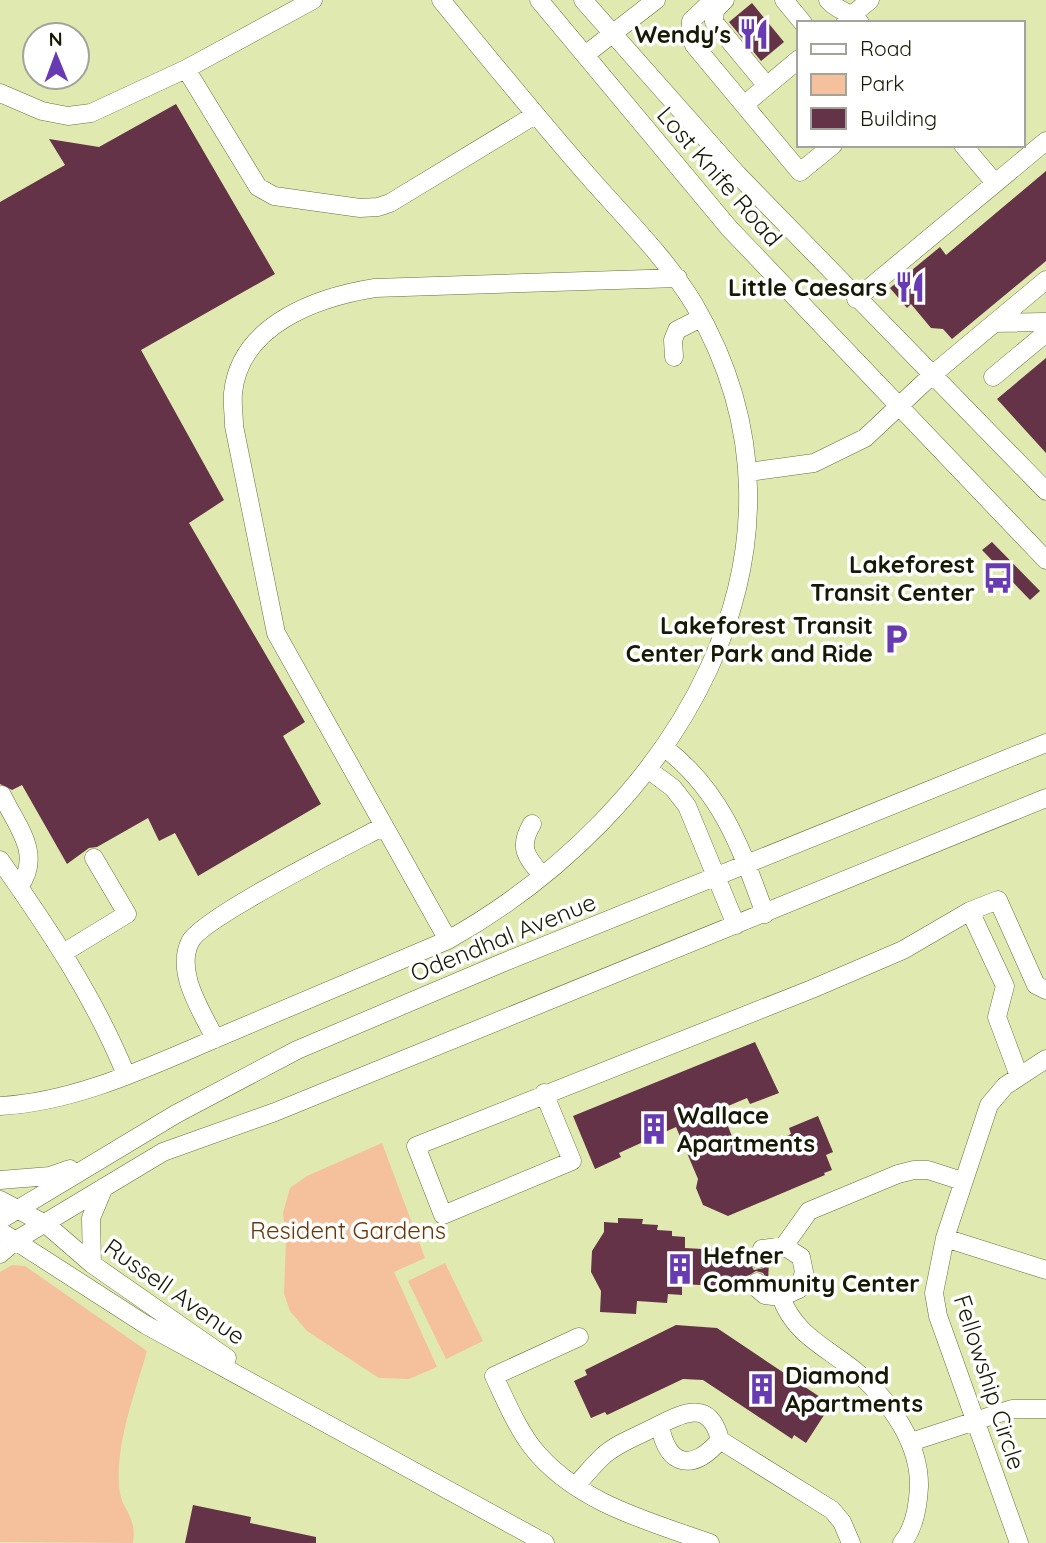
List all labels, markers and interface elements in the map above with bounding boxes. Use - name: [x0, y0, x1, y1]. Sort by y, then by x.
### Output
- restaurant icon: Wendy's: [737, 17, 771, 51]
- place label: Wendy's: [634, 19, 731, 49]
- north arrow: [21, 21, 91, 91]
- legend: [797, 21, 1025, 147]
- text: N: [49, 27, 63, 51]
- text: Road: [860, 35, 912, 61]
- text: Park: [860, 70, 904, 96]
- street label: Lost Knife Road: [651, 100, 789, 252]
- text: Building: [860, 105, 937, 131]
- restaurant icon: Little Caesars: [893, 270, 927, 304]
- place label: Little Caesars: [728, 272, 887, 302]
- place label: Lakeforest Transit Center: [810, 549, 975, 607]
- bus stop icon: Lakeforest Transit Center: [981, 561, 1015, 595]
- place label: Lakeforest Transit Center Park and Ride: [626, 610, 873, 668]
- parking icon: Lakeforest Transit Center Park and Ride: [879, 622, 913, 656]
- street label: Odendhal Avenue: [406, 886, 600, 988]
- place label: Wallace Apartments: [677, 1100, 815, 1158]
- building icon: Wallace Apartments: [637, 1112, 671, 1146]
- park label: Resident Gardens: [250, 1215, 446, 1245]
- street label: Russell Avenue: [99, 1231, 251, 1351]
- place label: Hefner Community Center: [703, 1240, 920, 1298]
- building icon: Hefner Community Center: [663, 1252, 697, 1286]
- street label: Fellowship Circle: [948, 1291, 1032, 1473]
- place label: Diamond Apartments: [785, 1360, 923, 1418]
- building icon: Diamond Apartments: [745, 1372, 779, 1406]

